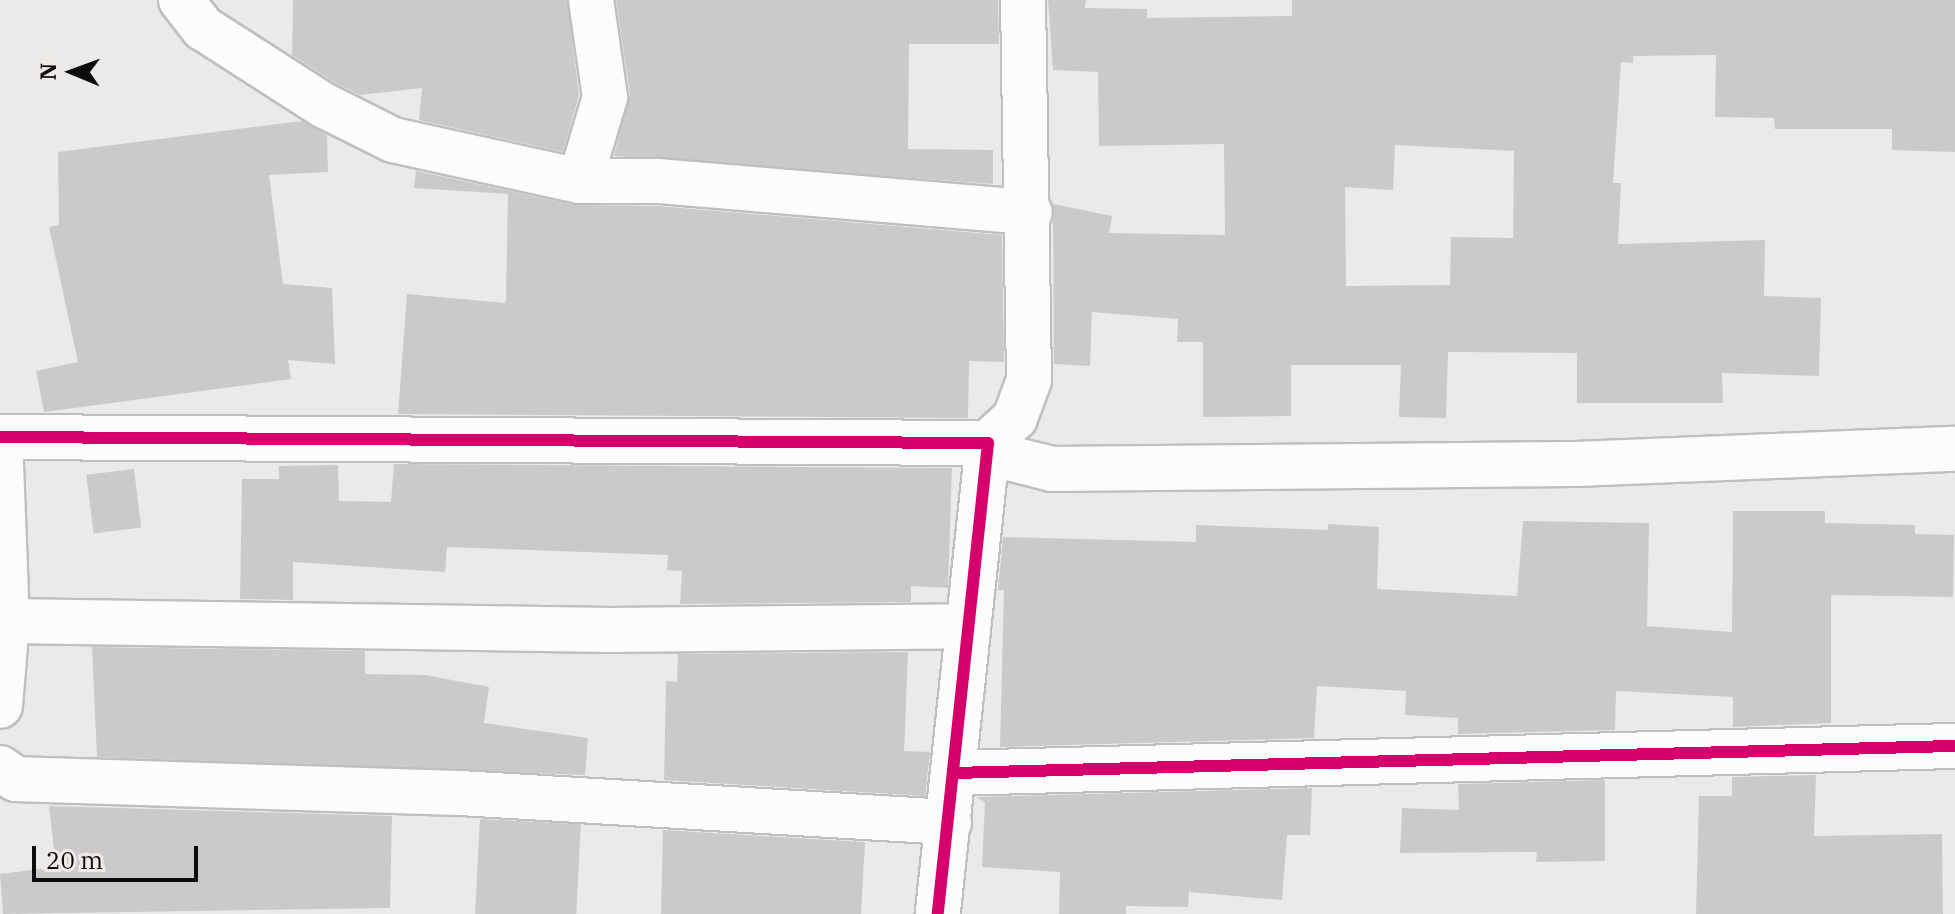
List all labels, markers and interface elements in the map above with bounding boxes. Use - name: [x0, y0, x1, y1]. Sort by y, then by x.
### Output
- north arrow: [32, 32, 112, 112]
- text: N: [33, 63, 62, 81]
- scale bar: [36, 830, 202, 880]
- text: 20 m: [46, 844, 103, 876]

